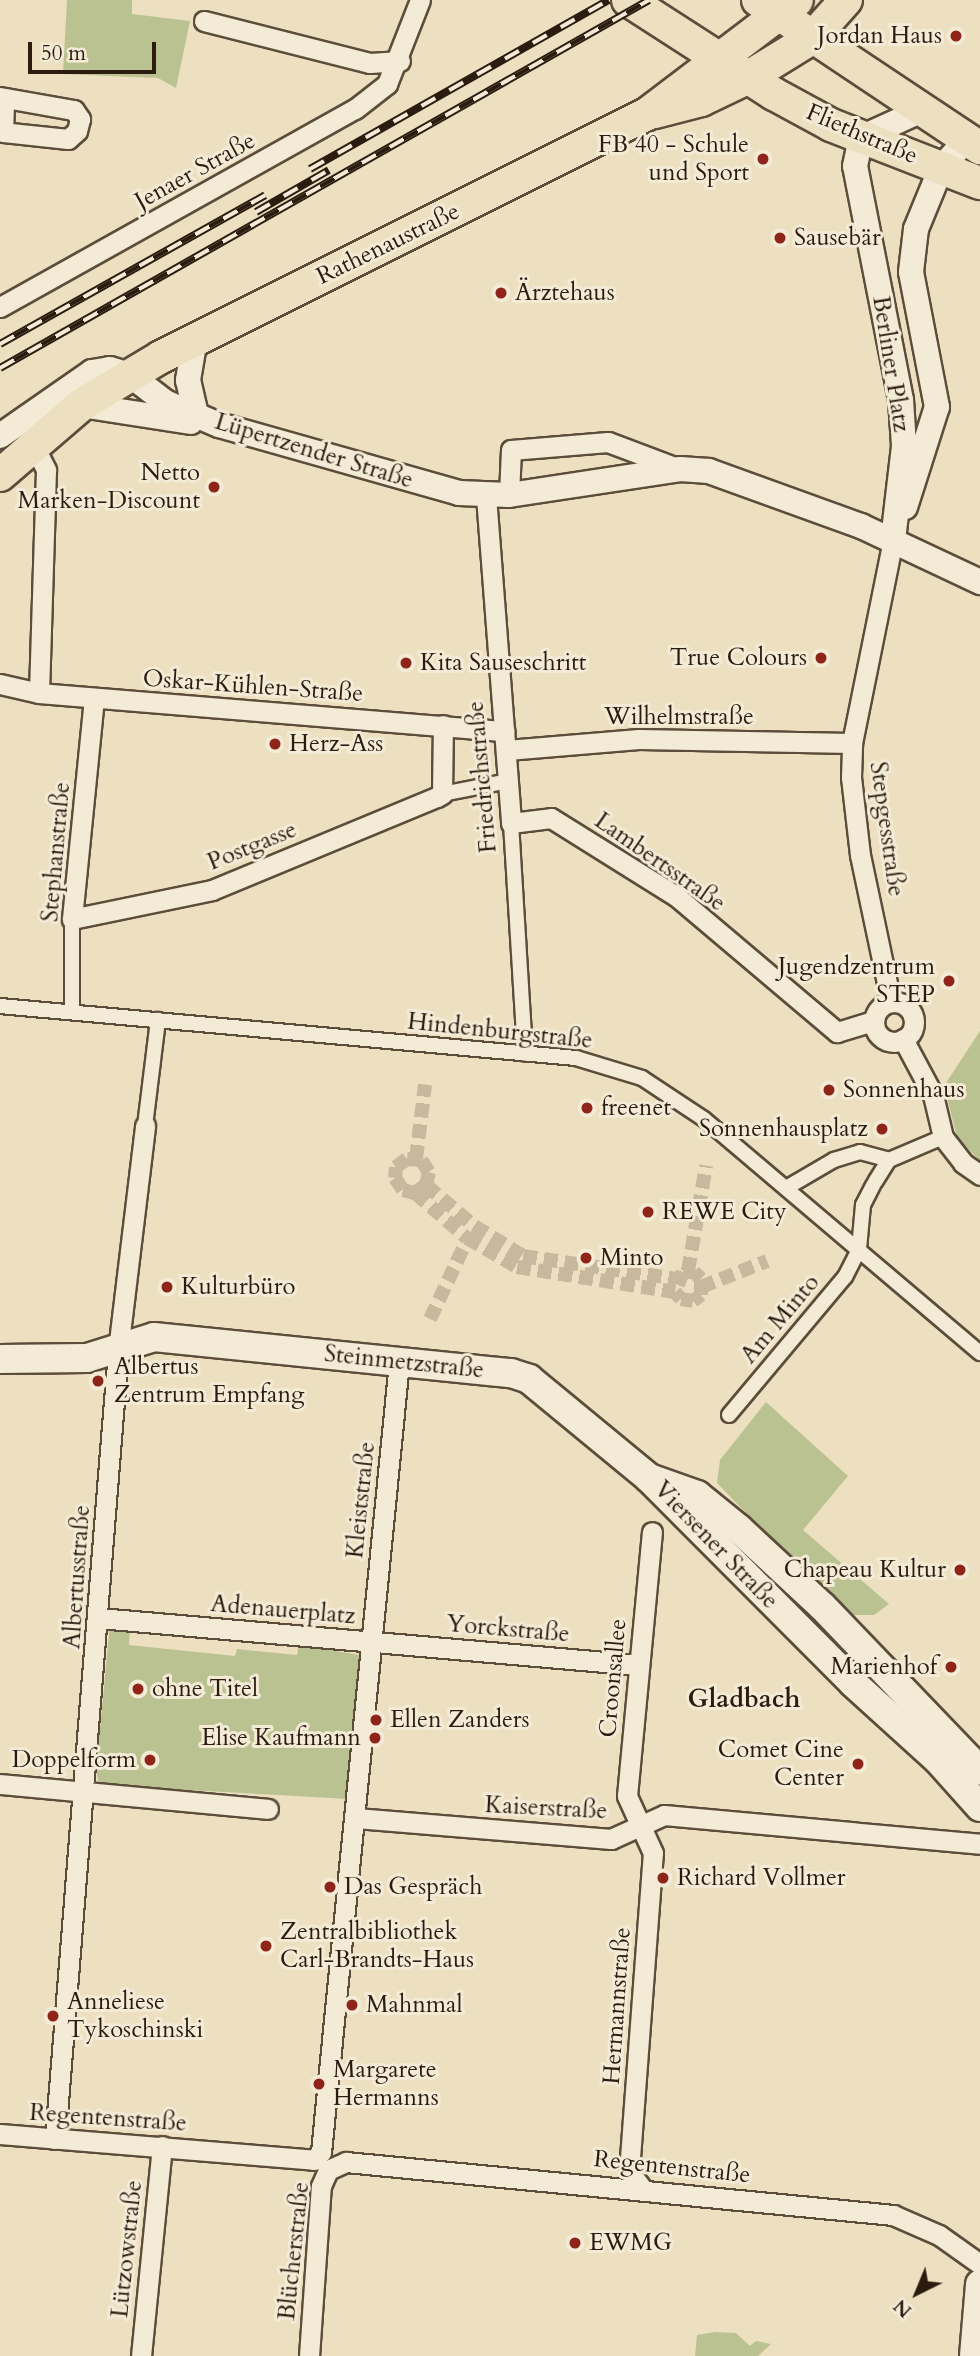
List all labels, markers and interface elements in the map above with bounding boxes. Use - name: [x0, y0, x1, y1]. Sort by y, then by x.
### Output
- place label: Jordan Haus: [817, 22, 942, 50]
- scale bar: [32, 28, 159, 72]
- marker: Jordan Haus: [948, 28, 964, 44]
- text: 50 m: [41, 39, 86, 68]
- street label: Fliethstraße: [802, 98, 922, 170]
- street label: Jenaer Straße: [130, 126, 260, 216]
- place label: FB 40 - Schule und Sport: [598, 131, 749, 187]
- marker: FB 40 - Schule und Sport: [755, 151, 771, 167]
- street label: Rathenaustraße: [312, 197, 464, 291]
- place label: Sausebär: [794, 224, 881, 252]
- marker: Sausebär: [772, 230, 788, 246]
- place label: Ärztehaus: [515, 279, 615, 307]
- marker: Ärztehaus: [493, 285, 509, 301]
- street label: Berliner Platz: [866, 294, 916, 434]
- street label: Lüpertzender Straße: [211, 407, 417, 495]
- place label: Netto Marken-Discount: [18, 459, 200, 515]
- marker: Netto Marken-Discount: [206, 479, 222, 495]
- place label: True Colours: [670, 644, 807, 672]
- place label: Kita Sauseschritt: [420, 649, 586, 677]
- marker: True Colours: [813, 650, 829, 666]
- marker: Kita Sauseschritt: [398, 655, 414, 671]
- street label: Oskar-Kühlen-Straße: [142, 664, 364, 708]
- street label: Friedrichstraße: [461, 700, 503, 854]
- street label: Wilhelmstraße: [604, 703, 754, 731]
- place label: Herz-Ass: [289, 730, 383, 758]
- marker: Herz-Ass: [267, 736, 283, 752]
- street label: Stepgesstraße: [863, 760, 911, 898]
- street label: Stephanstraße: [36, 781, 76, 923]
- street label: Lambertsstraße: [589, 806, 731, 918]
- street label: Postgasse: [203, 815, 301, 877]
- place label: Jugendzentrum STEP: [778, 953, 935, 1009]
- marker: Jugendzentrum STEP: [941, 973, 957, 989]
- street label: Hindenburgstraße: [406, 1007, 594, 1055]
- place label: Sonnenhaus: [843, 1076, 965, 1104]
- marker: Sonnenhaus: [821, 1082, 837, 1098]
- place label: freenet: [601, 1094, 671, 1122]
- marker: freenet: [579, 1100, 595, 1116]
- place label: Sonnenhausplatz: [699, 1115, 868, 1143]
- marker: Sonnenhausplatz: [874, 1121, 890, 1137]
- place label: REWE City: [662, 1198, 787, 1226]
- marker: REWE City: [640, 1204, 656, 1220]
- place label: Minto: [600, 1244, 664, 1272]
- marker: Minto: [578, 1250, 594, 1266]
- street label: Am Minto: [734, 1269, 826, 1369]
- place label: Kulturbüro: [181, 1273, 295, 1301]
- marker: Kulturbüro: [159, 1279, 175, 1295]
- street label: Steinmetzstraße: [323, 1339, 485, 1385]
- place label: Albertus Zentrum Empfang: [114, 1353, 305, 1409]
- marker: Albertus Zentrum Empfang: [88, 1371, 108, 1391]
- street label: Kleiststraße: [341, 1440, 381, 1560]
- street label: Viersener Straße: [648, 1475, 784, 1615]
- street label: Albertusstraße: [58, 1504, 96, 1650]
- place label: Chapeau Kultur: [784, 1556, 946, 1584]
- marker: Chapeau Kultur: [952, 1562, 968, 1578]
- street label: Adenauerplatz: [209, 1589, 357, 1631]
- street label: Yorckstraße: [445, 1609, 571, 1649]
- street label: Croonsallee: [593, 1617, 633, 1739]
- place label: Marienhof: [831, 1653, 937, 1681]
- marker: Marienhof: [943, 1659, 959, 1675]
- place label: ohne Titel: [152, 1675, 258, 1703]
- marker: ohne Titel: [130, 1681, 146, 1697]
- district label: Gladbach: [687, 1683, 801, 1715]
- place label: Ellen Zanders: [390, 1706, 530, 1734]
- marker: Ellen Zanders: [368, 1712, 384, 1728]
- place label: Elise Kaufmann: [201, 1724, 361, 1752]
- marker: Elise Kaufmann: [367, 1730, 383, 1746]
- place label: Comet Cine Center: [718, 1736, 844, 1792]
- place label: Doppelform: [12, 1746, 136, 1774]
- marker: Doppelform: [142, 1752, 158, 1768]
- marker: Comet Cine Center: [850, 1756, 866, 1772]
- street label: Kaiserstraße: [484, 1790, 608, 1826]
- place label: Richard Vollmer: [677, 1864, 846, 1892]
- marker: Richard Vollmer: [655, 1870, 671, 1886]
- place label: Das Gespräch: [344, 1873, 482, 1901]
- marker: Das Gespräch: [322, 1879, 338, 1895]
- place label: Zentralbibliothek Carl-Brandts-Haus: [280, 1918, 474, 1974]
- street label: Hermannstraße: [597, 1926, 637, 2086]
- marker: Zentralbibliothek Carl-Brandts-Haus: [258, 1938, 274, 1954]
- place label: Anneliese Tykoschinski: [67, 1988, 203, 2044]
- place label: Mahnmal: [366, 1991, 463, 2019]
- marker: Mahnmal: [344, 1997, 360, 2013]
- marker: Anneliese Tykoschinski: [45, 2008, 61, 2024]
- place label: Margarete Hermanns: [333, 2056, 439, 2112]
- marker: Margarete Hermanns: [311, 2076, 327, 2092]
- street label: Regentenstraße: [28, 2098, 188, 2138]
- street label: Regentenstraße: [592, 2144, 752, 2190]
- street label: Lützowstraße: [105, 2179, 149, 2319]
- street label: Blücherstraße: [272, 2180, 316, 2322]
- place label: EWMG: [589, 2229, 672, 2257]
- marker: EWMG: [567, 2235, 583, 2251]
- north arrow: [882, 2258, 952, 2328]
- text: N: [888, 2293, 918, 2323]

